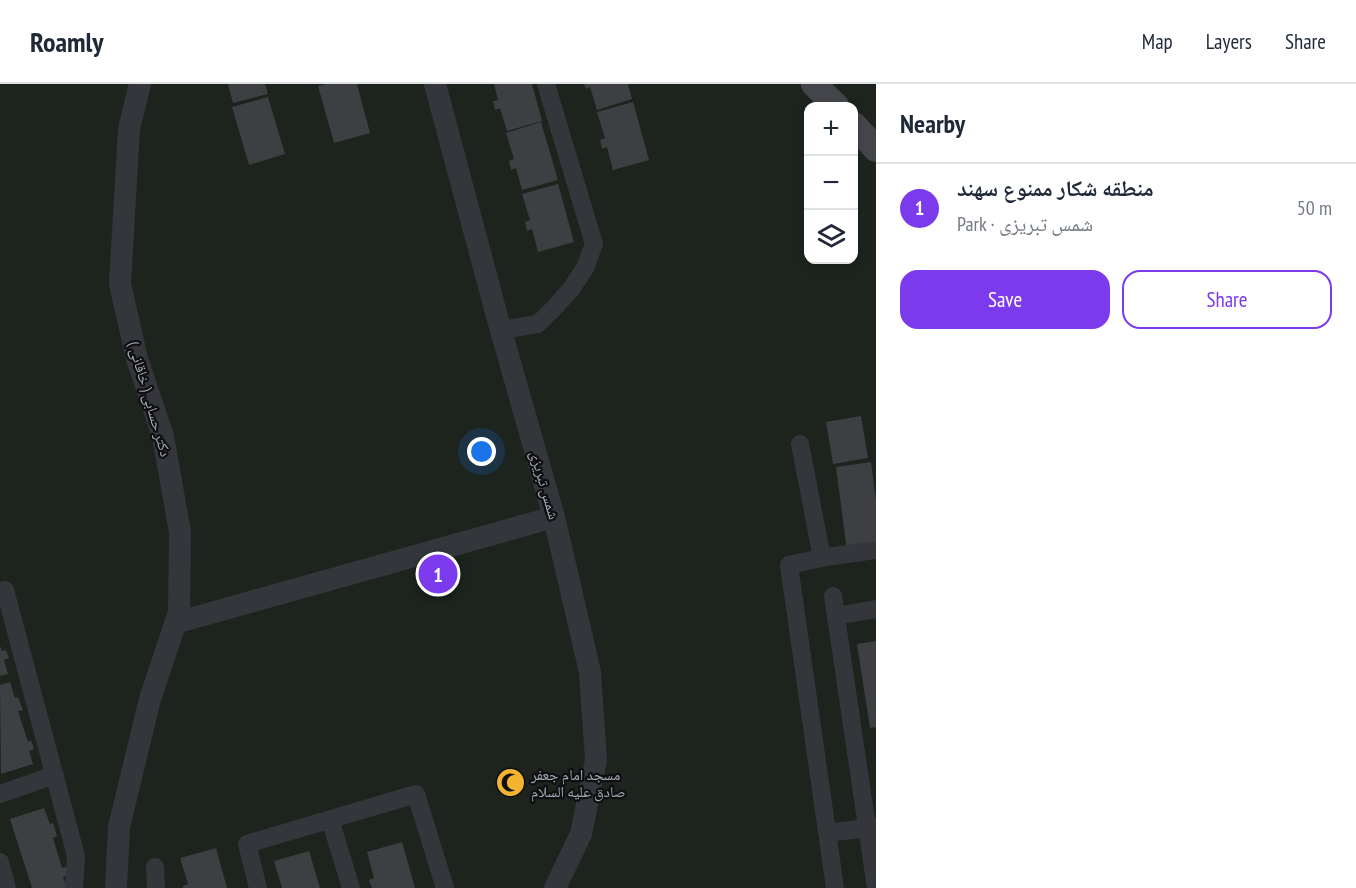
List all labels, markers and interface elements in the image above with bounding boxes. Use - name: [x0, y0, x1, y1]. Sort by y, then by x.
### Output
- text: Roamly: [30, 23, 104, 60]
- text: Map: [1142, 28, 1173, 55]
- text: Layers: [1206, 28, 1252, 55]
- text: Share: [1285, 28, 1326, 55]
- map controls: [804, 102, 858, 264]
- button: +: [804, 102, 858, 156]
- text: Nearby: [900, 107, 965, 140]
- button: −: [804, 156, 858, 210]
- text: منطقه شکار ممنوع سهند: [957, 174, 1154, 202]
- text: 1: [915, 195, 924, 221]
- text: 50 m: [1297, 195, 1332, 221]
- button: layers: [804, 210, 858, 264]
- text: Park · شمس تبریزی: [957, 211, 1093, 237]
- button: Save: [900, 270, 1110, 329]
- button: Share: [1122, 270, 1332, 329]
- street label: دکتر حسابی ( خاقانی ): [123, 339, 176, 459]
- your location: [467, 437, 496, 466]
- street label: شمس تبریزی: [525, 448, 564, 522]
- pin: 1: [418, 552, 458, 596]
- place label: مسجد امام جعفر صادق علیه السلام: [530, 765, 625, 802]
- mosque icon: مسجد امام جعفر صادق علیه السلام: [494, 767, 526, 799]

